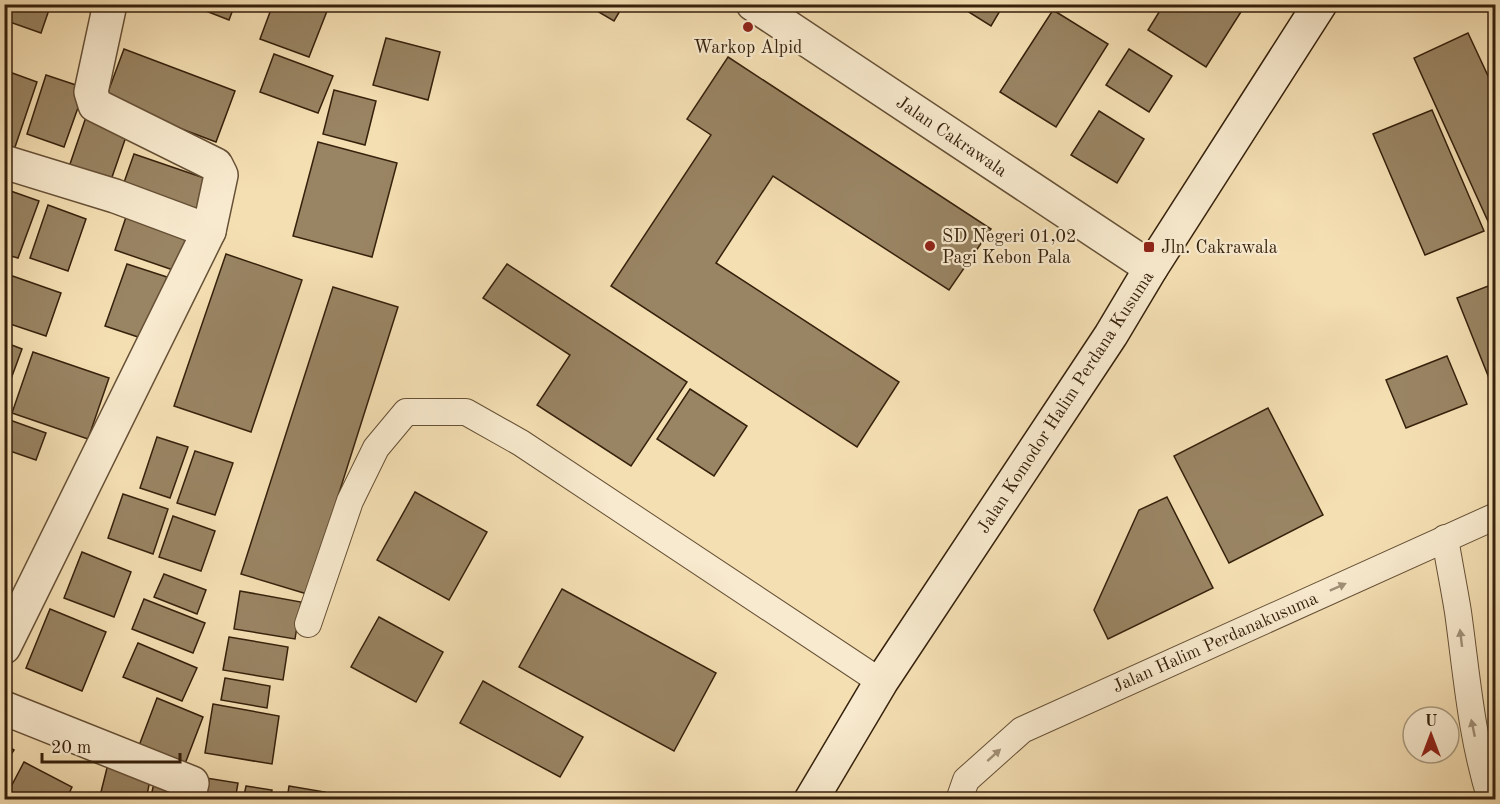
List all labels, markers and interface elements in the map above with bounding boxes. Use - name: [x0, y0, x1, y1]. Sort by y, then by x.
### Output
- marker: Warkop Alpid: [741, 20, 755, 34]
- place label: Warkop Alpid: [694, 39, 802, 57]
- street label: Jalan Cakrawala: [893, 93, 1010, 181]
- place label: SD Negeri 01,02 Pagi Kebon Pala: [942, 228, 1076, 267]
- marker: SD Negeri 01,02 Pagi Kebon Pala: [923, 239, 937, 253]
- place label: Jln. Cakrawala: [1161, 239, 1278, 257]
- marker: Jln. Cakrawala: [1142, 240, 1156, 254]
- street label: Jalan Komodor Halim Perdana Kusuma: [974, 268, 1157, 537]
- one-way arrow: [1329, 582, 1347, 592]
- street label: Jalan Halim Perdanakusuma: [1110, 589, 1321, 696]
- one-way arrow: [1456, 628, 1466, 647]
- north arrow: [1401, 705, 1461, 765]
- text: U: [1425, 714, 1438, 730]
- one-way arrow: [1468, 718, 1477, 737]
- scale bar: [42, 726, 180, 764]
- text: 20 m: [51, 739, 91, 757]
- one-way arrow: [986, 749, 1001, 762]

